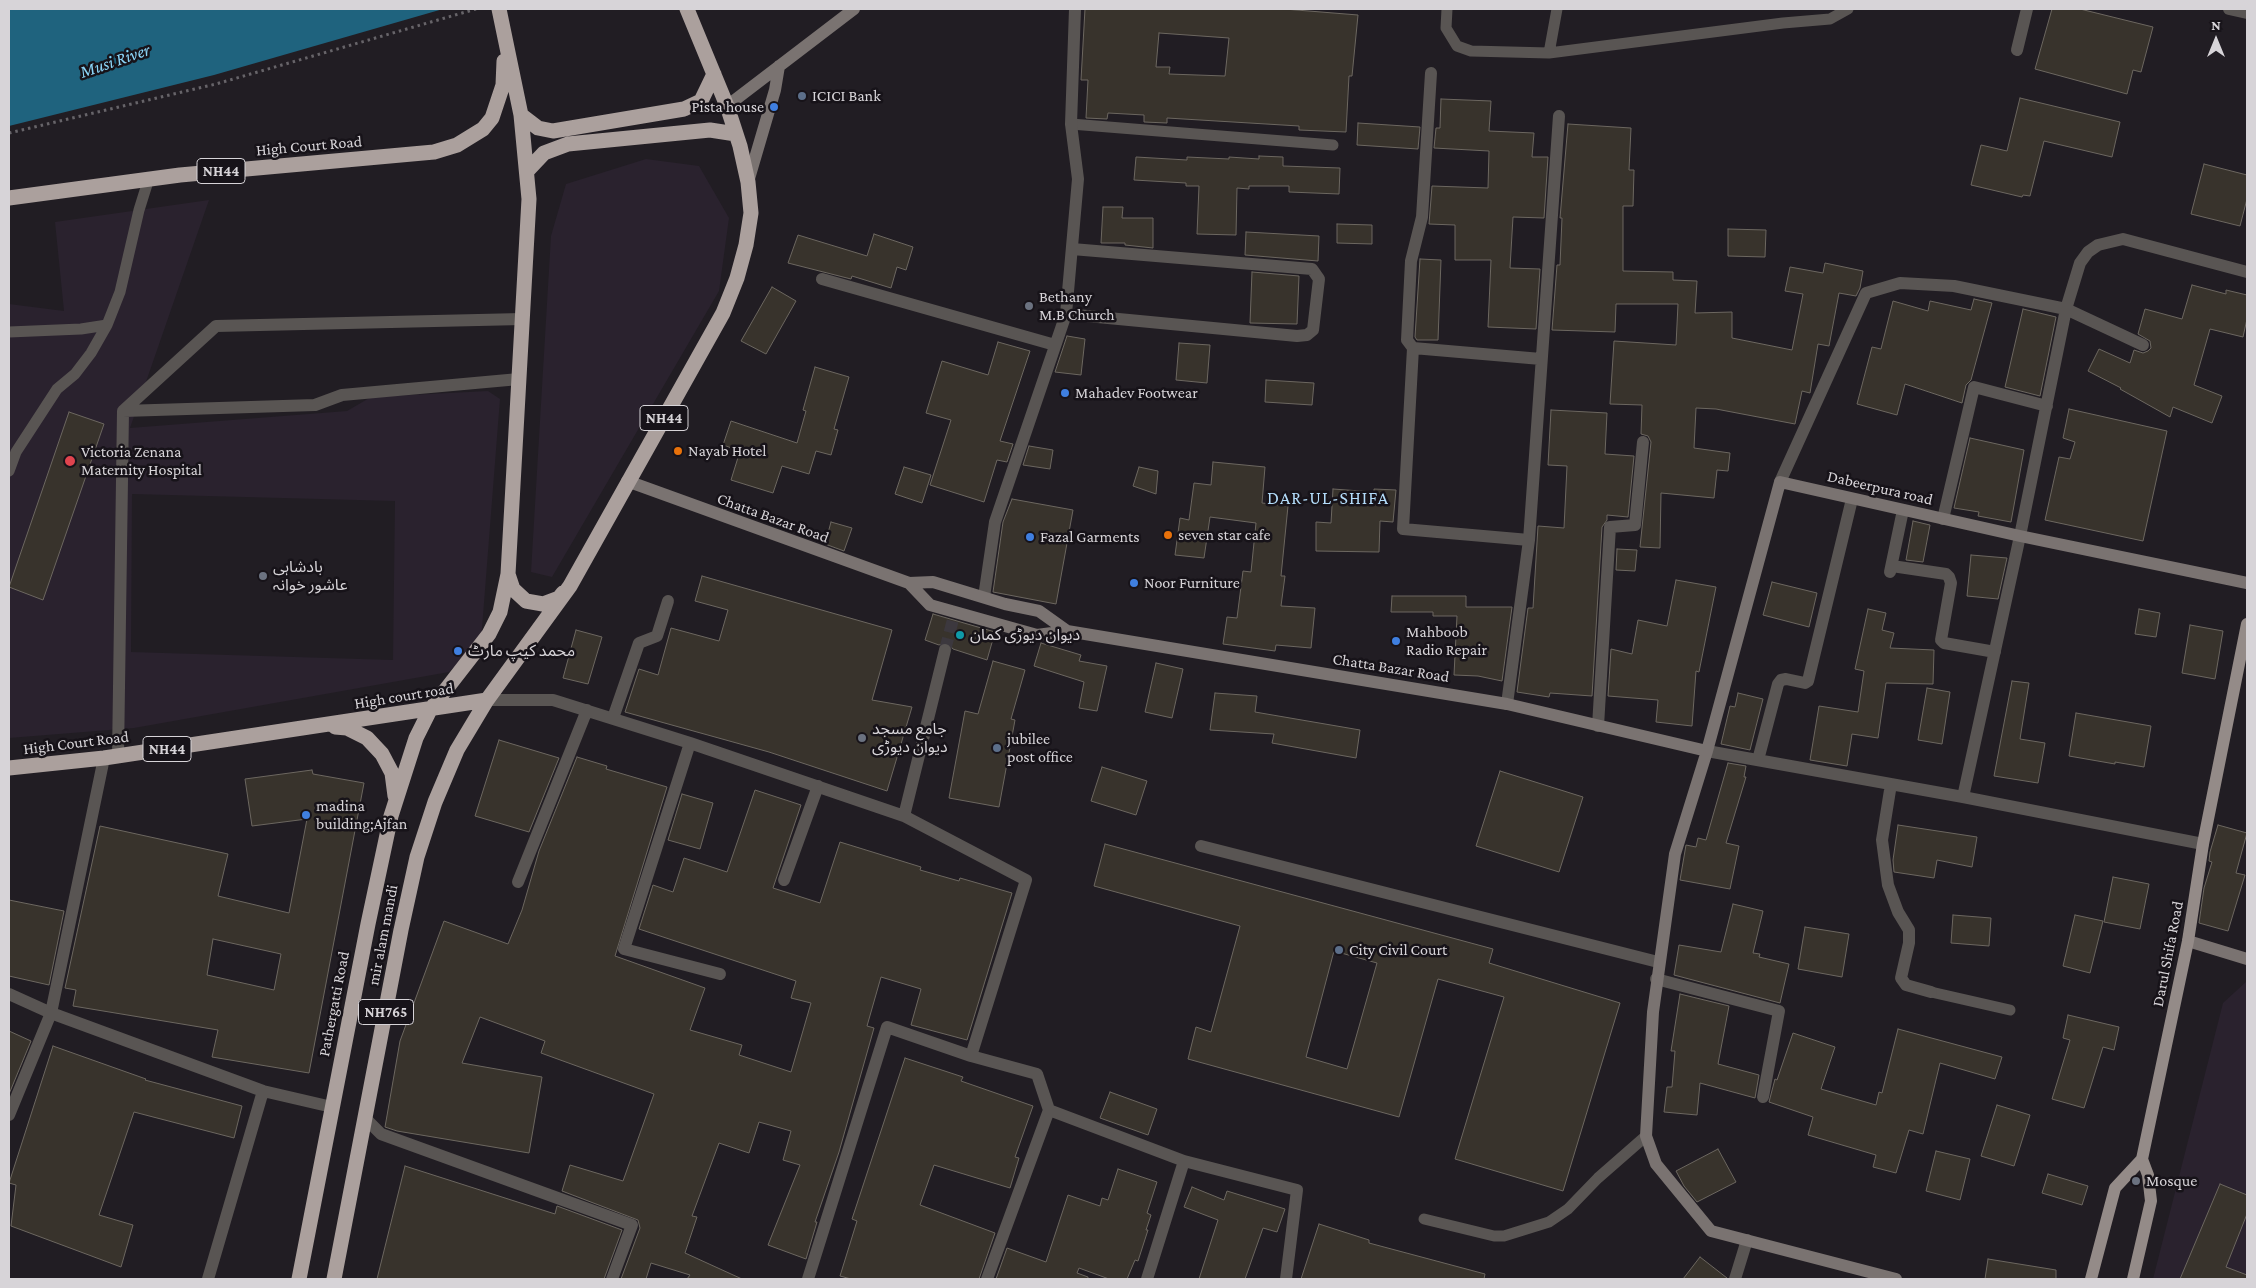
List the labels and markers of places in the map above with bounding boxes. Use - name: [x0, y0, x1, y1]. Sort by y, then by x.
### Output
- place label: ICICI Bank: [812, 86, 881, 106]
- marker: ICICI Bank: [796, 90, 808, 102]
- place label: Pista house: [692, 97, 764, 117]
- marker: Pista house: [768, 101, 780, 113]
- place label: Bethany M.B Church: [1039, 287, 1115, 325]
- marker: Bethany M.B Church: [1023, 300, 1035, 312]
- place label: Mahadev Footwear: [1075, 383, 1198, 403]
- marker: Mahadev Footwear: [1059, 387, 1071, 399]
- place label: Nayab Hotel: [688, 441, 766, 461]
- place label: Victoria Zenana Maternity Hospital: [81, 442, 202, 480]
- marker: Nayab Hotel: [672, 445, 684, 457]
- marker: Victoria Zenana Maternity Hospital: [63, 454, 77, 468]
- place label: seven star cafe: [1178, 525, 1270, 545]
- place label: Fazal Garments: [1040, 527, 1139, 547]
- marker: seven star cafe: [1162, 529, 1174, 541]
- marker: Fazal Garments: [1024, 531, 1036, 543]
- place label: بادشاہی عاشور خوانہ: [273, 557, 347, 595]
- marker: بادشاہی عاشور خوانہ: [257, 570, 269, 582]
- place label: Noor Furniture: [1144, 573, 1240, 593]
- marker: Noor Furniture: [1128, 577, 1140, 589]
- place label: Mahboob Radio Repair: [1406, 622, 1487, 660]
- place label: دیوان دیوڑی کمان: [970, 625, 1080, 645]
- marker: دیوان دیوڑی کمان: [954, 629, 966, 641]
- marker: Mahboob Radio Repair: [1390, 635, 1402, 647]
- place label: محمد کیپ مارٹ: [468, 641, 575, 661]
- marker: محمد کیپ مارٹ: [452, 645, 464, 657]
- place label: جامع مسجد دیوان دیوڑی: [872, 719, 948, 757]
- place label: jubilee post office: [1007, 729, 1073, 767]
- marker: جامع مسجد دیوان دیوڑی: [856, 732, 868, 744]
- marker: jubilee post office: [991, 742, 1003, 754]
- place label: madina building;Ajfan: [316, 796, 407, 834]
- marker: madina building;Ajfan: [300, 809, 312, 821]
- place label: City Civil Court: [1349, 940, 1447, 960]
- marker: City Civil Court: [1333, 944, 1345, 956]
- place label: Mosque: [2146, 1171, 2197, 1191]
- marker: Mosque: [2130, 1175, 2142, 1187]

